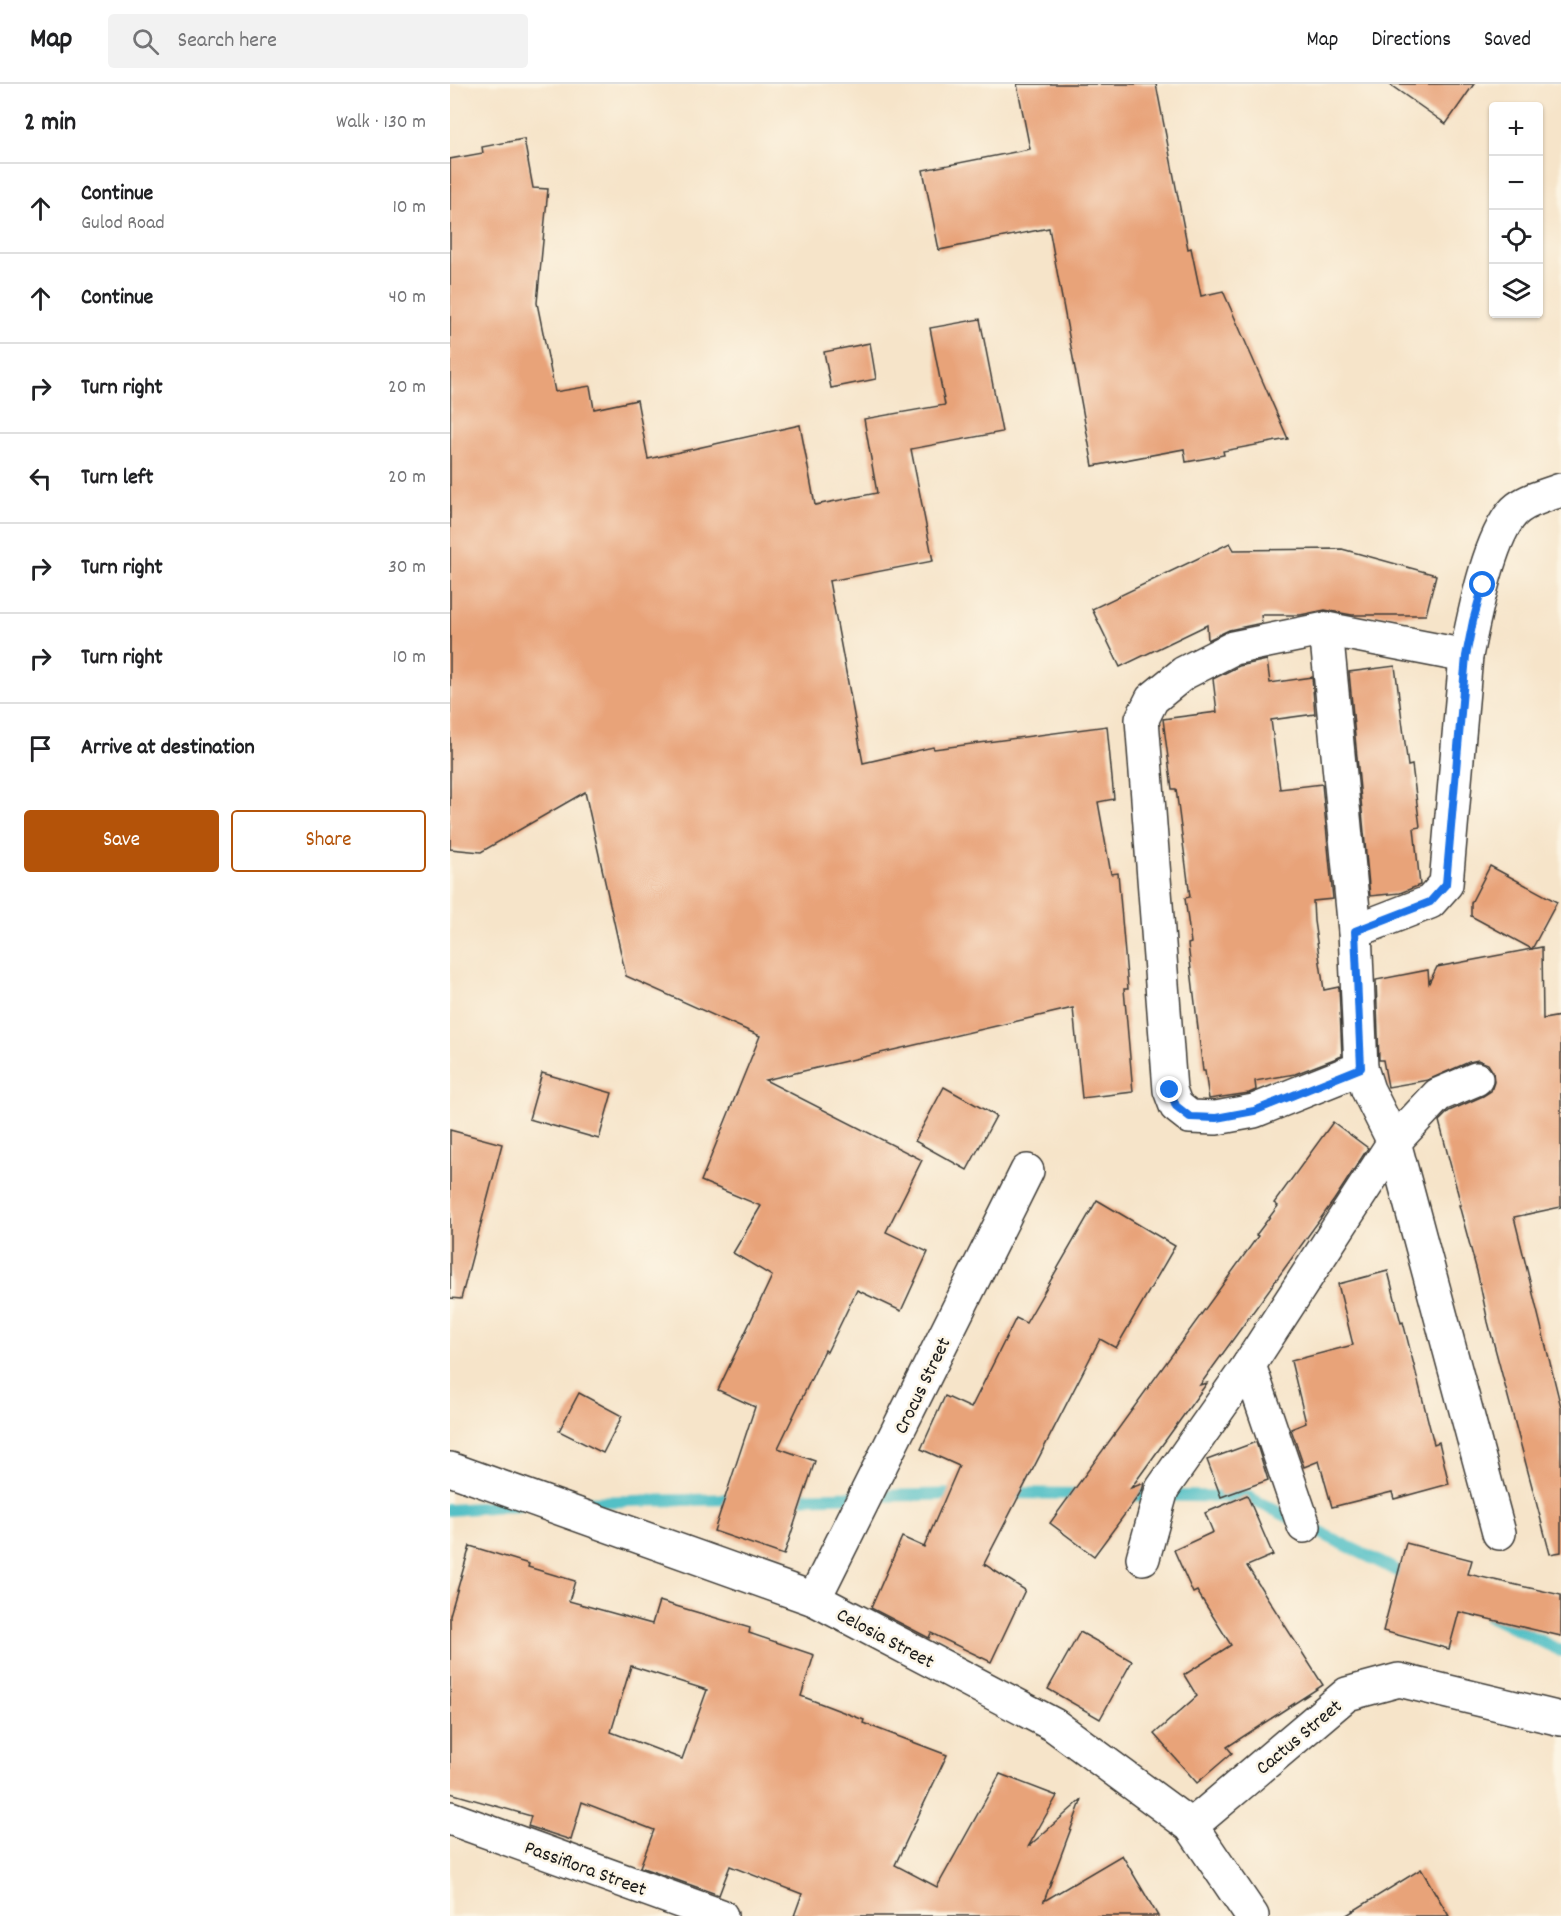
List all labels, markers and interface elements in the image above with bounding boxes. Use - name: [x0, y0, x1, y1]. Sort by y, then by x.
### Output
- search box: [108, 14, 528, 68]
- text: Map: [30, 21, 72, 61]
- icon: search: [129, 25, 162, 58]
- text: Search here: [177, 26, 277, 57]
- text: Map: [1307, 26, 1338, 56]
- text: Directions: [1371, 26, 1451, 56]
- text: Saved: [1484, 26, 1531, 56]
- map controls: [1489, 102, 1543, 318]
- button: +: [1489, 102, 1543, 156]
- text: 2 min: [24, 105, 76, 142]
- text: Walk · 130 m: [336, 109, 426, 137]
- button: −: [1489, 156, 1543, 210]
- text: Continue: [81, 179, 153, 210]
- icon: ahead: [24, 192, 57, 225]
- text: 10 m: [392, 194, 426, 222]
- text: Gulod Road: [81, 210, 165, 238]
- button: locate: [1489, 210, 1543, 264]
- button: layers: [1489, 264, 1543, 318]
- icon: ahead: [24, 282, 57, 315]
- text: Continue: [81, 283, 153, 314]
- text: 40 m: [388, 284, 426, 312]
- icon: right: [24, 372, 57, 405]
- text: Turn right: [81, 373, 163, 404]
- text: 20 m: [388, 374, 426, 402]
- icon: left: [24, 462, 57, 495]
- text: Turn left: [81, 463, 153, 494]
- text: 20 m: [388, 464, 426, 492]
- icon: right: [24, 552, 57, 585]
- text: Turn right: [81, 553, 163, 584]
- text: 30 m: [388, 554, 426, 582]
- route start: [1469, 571, 1495, 597]
- icon: right: [24, 642, 57, 675]
- text: Turn right: [81, 643, 163, 674]
- text: 10 m: [392, 644, 426, 672]
- icon: arrive: [24, 732, 57, 765]
- text: Arrive at destination: [81, 733, 255, 764]
- button: Save: [24, 810, 219, 872]
- button: Share: [231, 810, 426, 872]
- route end: [1156, 1076, 1182, 1102]
- street label: Crocus Street: [888, 1333, 959, 1439]
- street label: Celosia Street: [831, 1602, 938, 1677]
- street label: Cactus Street: [1251, 1694, 1349, 1783]
- street label: Passiflora Street: [520, 1835, 650, 1905]

